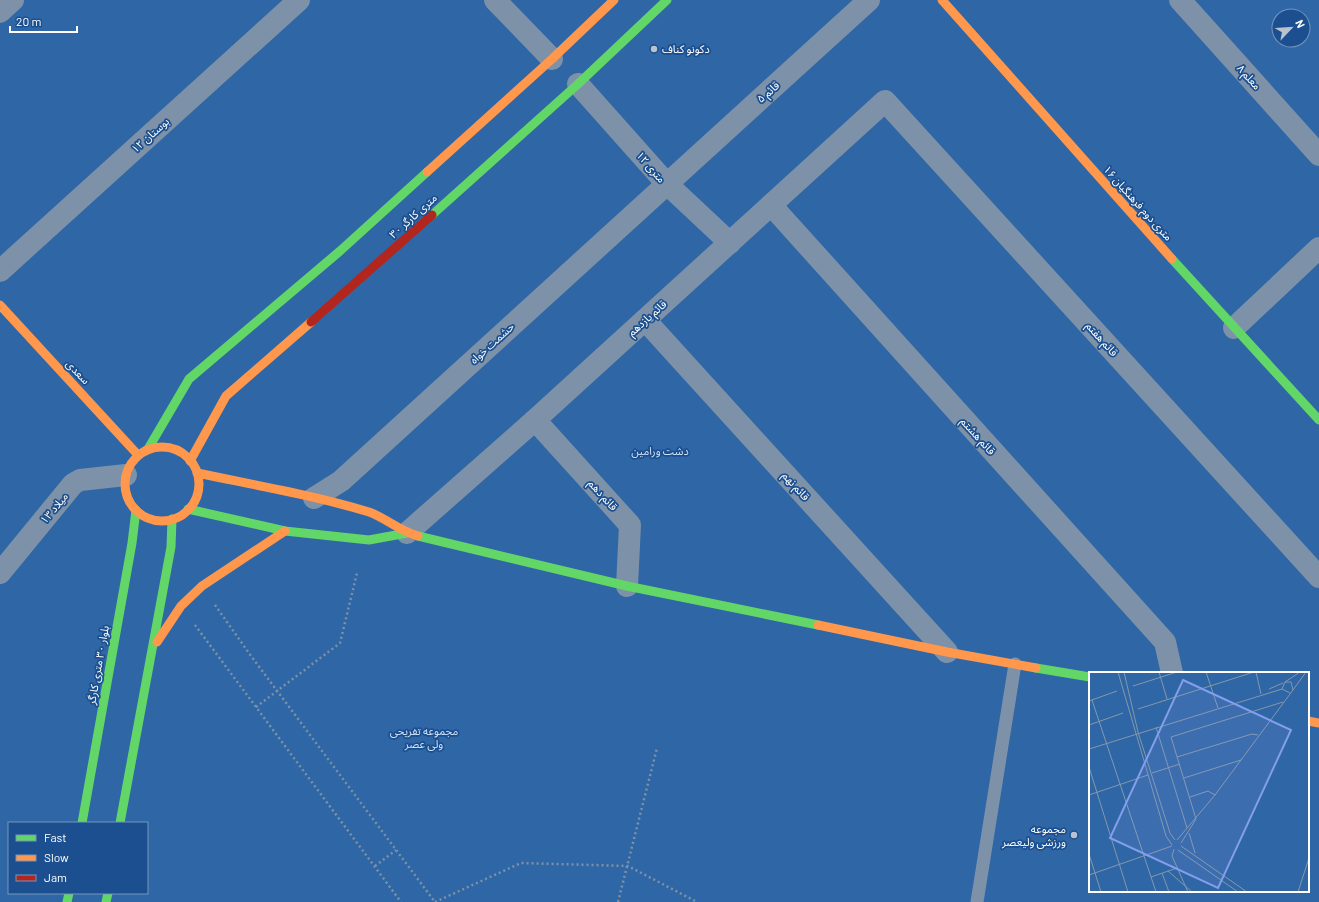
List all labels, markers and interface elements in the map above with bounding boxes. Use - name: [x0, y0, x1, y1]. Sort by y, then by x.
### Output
- scale bar: [10, 8, 77, 34]
- north arrow: [1271, 8, 1311, 48]
- text: 20 m: [16, 14, 42, 28]
- text: N: [1293, 17, 1308, 30]
- place label: دکونو کناف: [662, 42, 710, 56]
- marker: دکونو کناف: [649, 44, 659, 54]
- street label: معلم ۸: [1232, 61, 1264, 94]
- street label: قائم ۵: [754, 78, 784, 107]
- street label: بوستان ۱۲: [128, 114, 172, 156]
- street label: ۱۲ متری: [633, 148, 669, 186]
- street label: ۱۶ متری دوم فرهنگیان: [1100, 162, 1176, 244]
- street label: ۳۰ متری کارگر: [386, 191, 440, 241]
- street label: قائم یازدهم: [625, 297, 671, 341]
- street label: حشمت خواه: [467, 319, 518, 367]
- street label: قائم هفتم: [1081, 319, 1121, 361]
- street label: سعدی: [63, 357, 93, 387]
- street label: قائم هشتم: [956, 414, 998, 459]
- park label: دشت ورامین: [631, 444, 689, 458]
- street label: قائم نهم: [778, 469, 813, 505]
- street label: قائم دهم: [584, 476, 621, 515]
- street label: میلاد ۱۳: [37, 489, 71, 527]
- street label: بلوار ۳۰ متری کارگر: [84, 624, 112, 707]
- inset map: [1089, 672, 1309, 892]
- park label: مجموعه تفریحی ولی عصر: [390, 724, 459, 751]
- legend: [8, 822, 148, 894]
- place label: مجموعه ورزشی ولیعصر: [1001, 822, 1066, 849]
- text: Fast: [44, 830, 67, 844]
- marker: مجموعه ورزشی ولیعصر: [1069, 830, 1079, 840]
- text: Slow: [44, 850, 69, 864]
- text: Jam: [44, 870, 67, 884]

